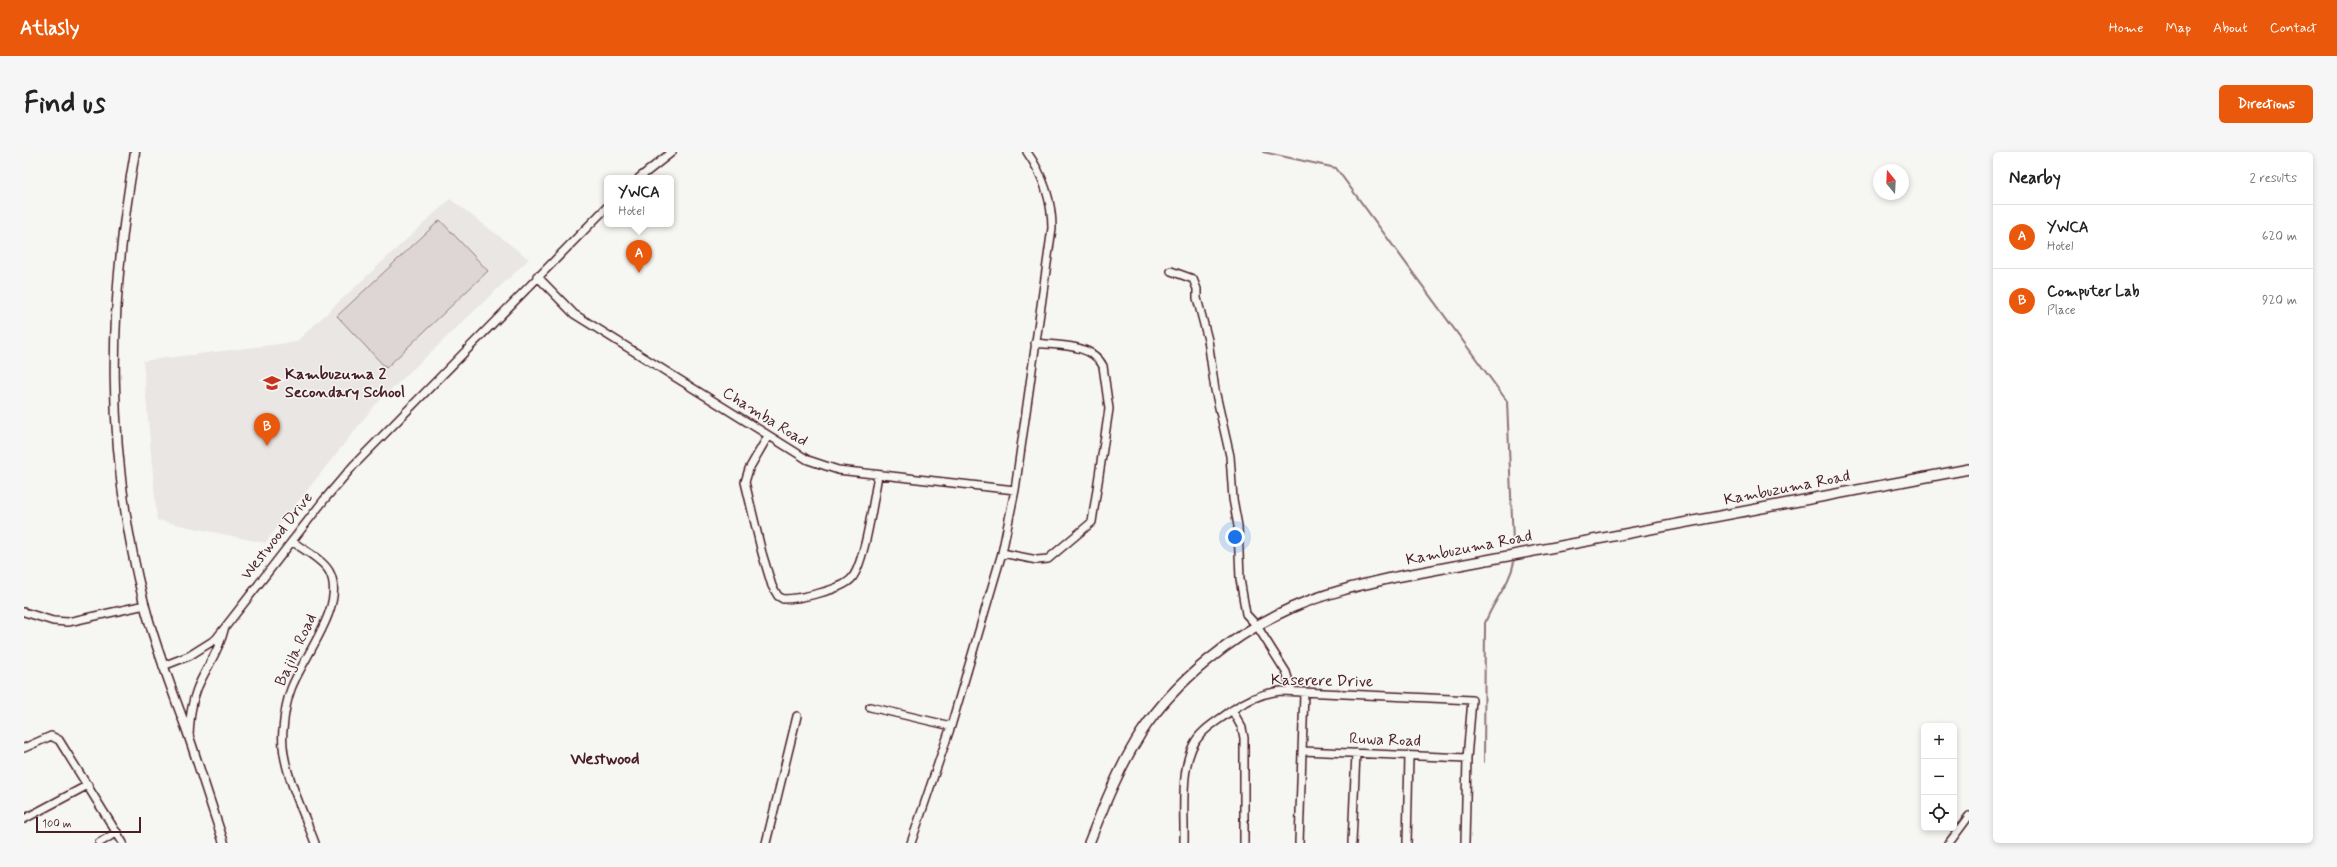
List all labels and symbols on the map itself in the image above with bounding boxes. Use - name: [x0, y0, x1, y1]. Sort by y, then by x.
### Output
- north arrow: [1873, 164, 1909, 200]
- pin: A: [626, 240, 652, 273]
- place label: Kambuzuma 2 Secondary School: [285, 364, 405, 403]
- school or university icon: Kambuzuma 2 Secondary School: [262, 373, 282, 393]
- street label: Chamba Road: [718, 382, 812, 452]
- pin: B: [254, 413, 280, 446]
- street label: Kambuzuma Road: [1722, 465, 1852, 511]
- street label: Westwood Drive: [236, 488, 318, 584]
- street label: Kambuzuma Road: [1404, 525, 1534, 571]
- your location: [1225, 527, 1245, 547]
- street label: Bajila Road: [270, 610, 322, 690]
- street label: Kaserere Drive: [1271, 670, 1374, 692]
- street label: Ruwa Road: [1349, 728, 1421, 752]
- district label: Westwood: [570, 748, 640, 770]
- scale bar: [36, 815, 141, 834]

